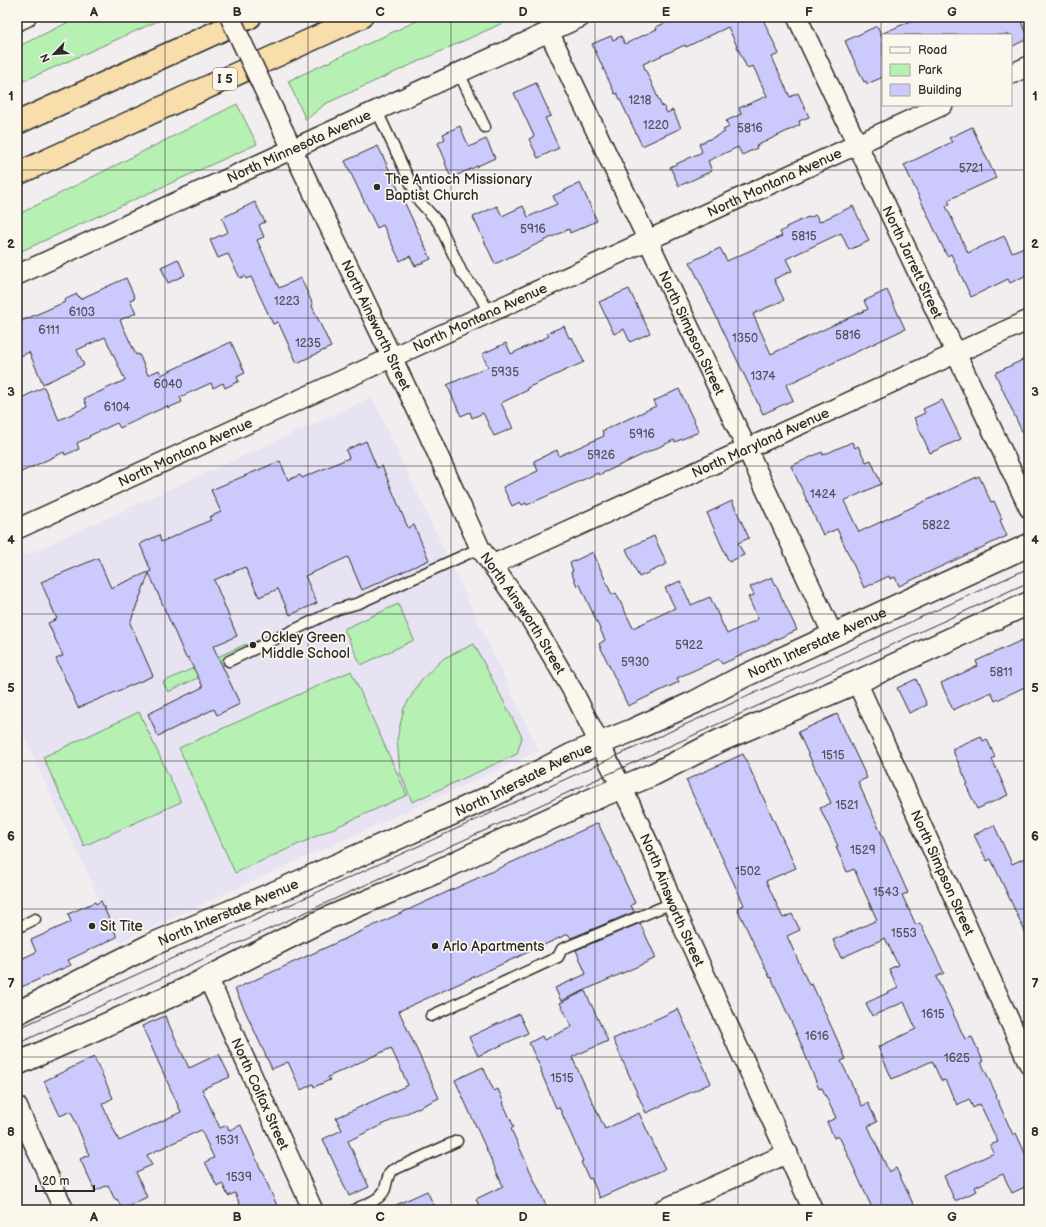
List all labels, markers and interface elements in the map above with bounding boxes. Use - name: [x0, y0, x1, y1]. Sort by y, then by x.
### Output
- text: A: [89, 4, 98, 20]
- text: B: [232, 4, 242, 20]
- text: C: [375, 4, 385, 20]
- text: D: [518, 4, 528, 20]
- text: E: [662, 4, 671, 20]
- text: F: [805, 4, 813, 20]
- text: G: [947, 4, 957, 20]
- north arrow: [34, 34, 74, 74]
- legend: [882, 34, 1012, 106]
- text: Road: [918, 43, 947, 58]
- text: N: [38, 52, 53, 65]
- text: Park: [918, 63, 942, 78]
- road number: I 5: [213, 68, 237, 90]
- text: Building: [918, 83, 962, 98]
- text: 1: [8, 88, 14, 104]
- text: 1: [1032, 88, 1038, 104]
- house number: 1218: [628, 93, 652, 108]
- street label: North Minnesota Avenue: [224, 106, 374, 186]
- house number: 1220: [643, 118, 669, 133]
- house number: 5816: [737, 121, 763, 136]
- street label: North Montana Avenue: [704, 144, 844, 220]
- house number: 5721: [959, 161, 983, 176]
- place label: The Antioch Missionary Baptist Church: [385, 171, 533, 204]
- marker: The Antioch Missionary Baptist Church: [372, 182, 382, 192]
- street label: North Jarrett Street: [879, 203, 947, 322]
- house number: 5916: [520, 222, 546, 237]
- house number: 5815: [791, 229, 817, 244]
- text: 2: [7, 236, 15, 252]
- text: 2: [1031, 236, 1039, 252]
- street label: North Ainsworth Street: [338, 257, 415, 394]
- street label: North Simpson Street: [655, 268, 729, 398]
- street label: North Montana Avenue: [410, 279, 550, 355]
- house number: 1223: [274, 294, 300, 309]
- house number: 6103: [69, 305, 95, 320]
- house number: 6111: [38, 323, 60, 338]
- house number: 5816: [835, 328, 861, 343]
- house number: 1350: [732, 331, 758, 346]
- house number: 1235: [295, 336, 321, 351]
- house number: 5935: [491, 365, 519, 380]
- house number: 1374: [750, 369, 776, 384]
- house number: 6040: [154, 377, 182, 392]
- text: 3: [7, 384, 15, 400]
- text: 3: [1031, 384, 1039, 400]
- house number: 6104: [104, 400, 131, 415]
- street label: North Maryland Avenue: [689, 404, 832, 481]
- street label: North Montana Avenue: [115, 414, 255, 490]
- house number: 5916: [629, 427, 655, 442]
- house number: 5926: [587, 448, 615, 463]
- house number: 1424: [810, 487, 837, 502]
- house number: 5822: [922, 518, 950, 533]
- text: 4: [7, 532, 15, 548]
- text: 4: [1031, 532, 1039, 548]
- street label: North Ainsworth Street: [477, 549, 570, 678]
- street label: North Interstate Avenue: [745, 603, 889, 682]
- place label: Ockley Green Middle School: [261, 629, 350, 662]
- house number: 5922: [675, 638, 703, 653]
- marker: Ockley Green Middle School: [248, 640, 258, 650]
- house number: 5930: [621, 655, 649, 670]
- house number: 5811: [989, 665, 1013, 680]
- text: 5: [7, 680, 15, 696]
- text: 5: [1031, 680, 1039, 696]
- street label: North Interstate Avenue: [452, 739, 595, 820]
- house number: 1515: [821, 748, 845, 763]
- house number: 1521: [835, 798, 859, 813]
- street label: North Simpson Street: [907, 807, 979, 938]
- text: 6: [7, 828, 15, 844]
- text: 6: [1031, 828, 1039, 844]
- street label: North Ainsworth Street: [636, 831, 709, 969]
- house number: 1529: [850, 843, 876, 858]
- house number: 1502: [735, 864, 761, 879]
- street label: North Interstate Avenue: [155, 875, 301, 950]
- house number: 1543: [873, 885, 899, 900]
- place label: Sit Tite: [100, 918, 143, 935]
- marker: Sit Tite: [87, 921, 97, 931]
- house number: 1553: [891, 926, 917, 941]
- place label: Arlo Apartments: [443, 938, 544, 955]
- marker: Arlo Apartments: [430, 941, 440, 951]
- text: 7: [7, 976, 15, 992]
- text: 7: [1031, 976, 1039, 992]
- house number: 1615: [921, 1007, 945, 1022]
- house number: 1616: [805, 1029, 829, 1044]
- street label: North Colfax Street: [228, 1035, 293, 1153]
- house number: 1625: [944, 1051, 970, 1066]
- house number: 1515: [550, 1071, 574, 1086]
- text: 8: [7, 1124, 15, 1140]
- text: 8: [1031, 1124, 1039, 1140]
- house number: 1531: [215, 1133, 239, 1148]
- scale bar: [36, 1167, 94, 1193]
- house number: 1539: [226, 1170, 252, 1185]
- text: 20 m: [42, 1174, 69, 1189]
- text: A: [89, 1209, 98, 1225]
- text: B: [232, 1209, 242, 1225]
- text: C: [375, 1209, 385, 1225]
- text: D: [518, 1209, 528, 1225]
- text: E: [662, 1209, 671, 1225]
- text: F: [805, 1209, 813, 1225]
- text: G: [947, 1209, 957, 1225]

